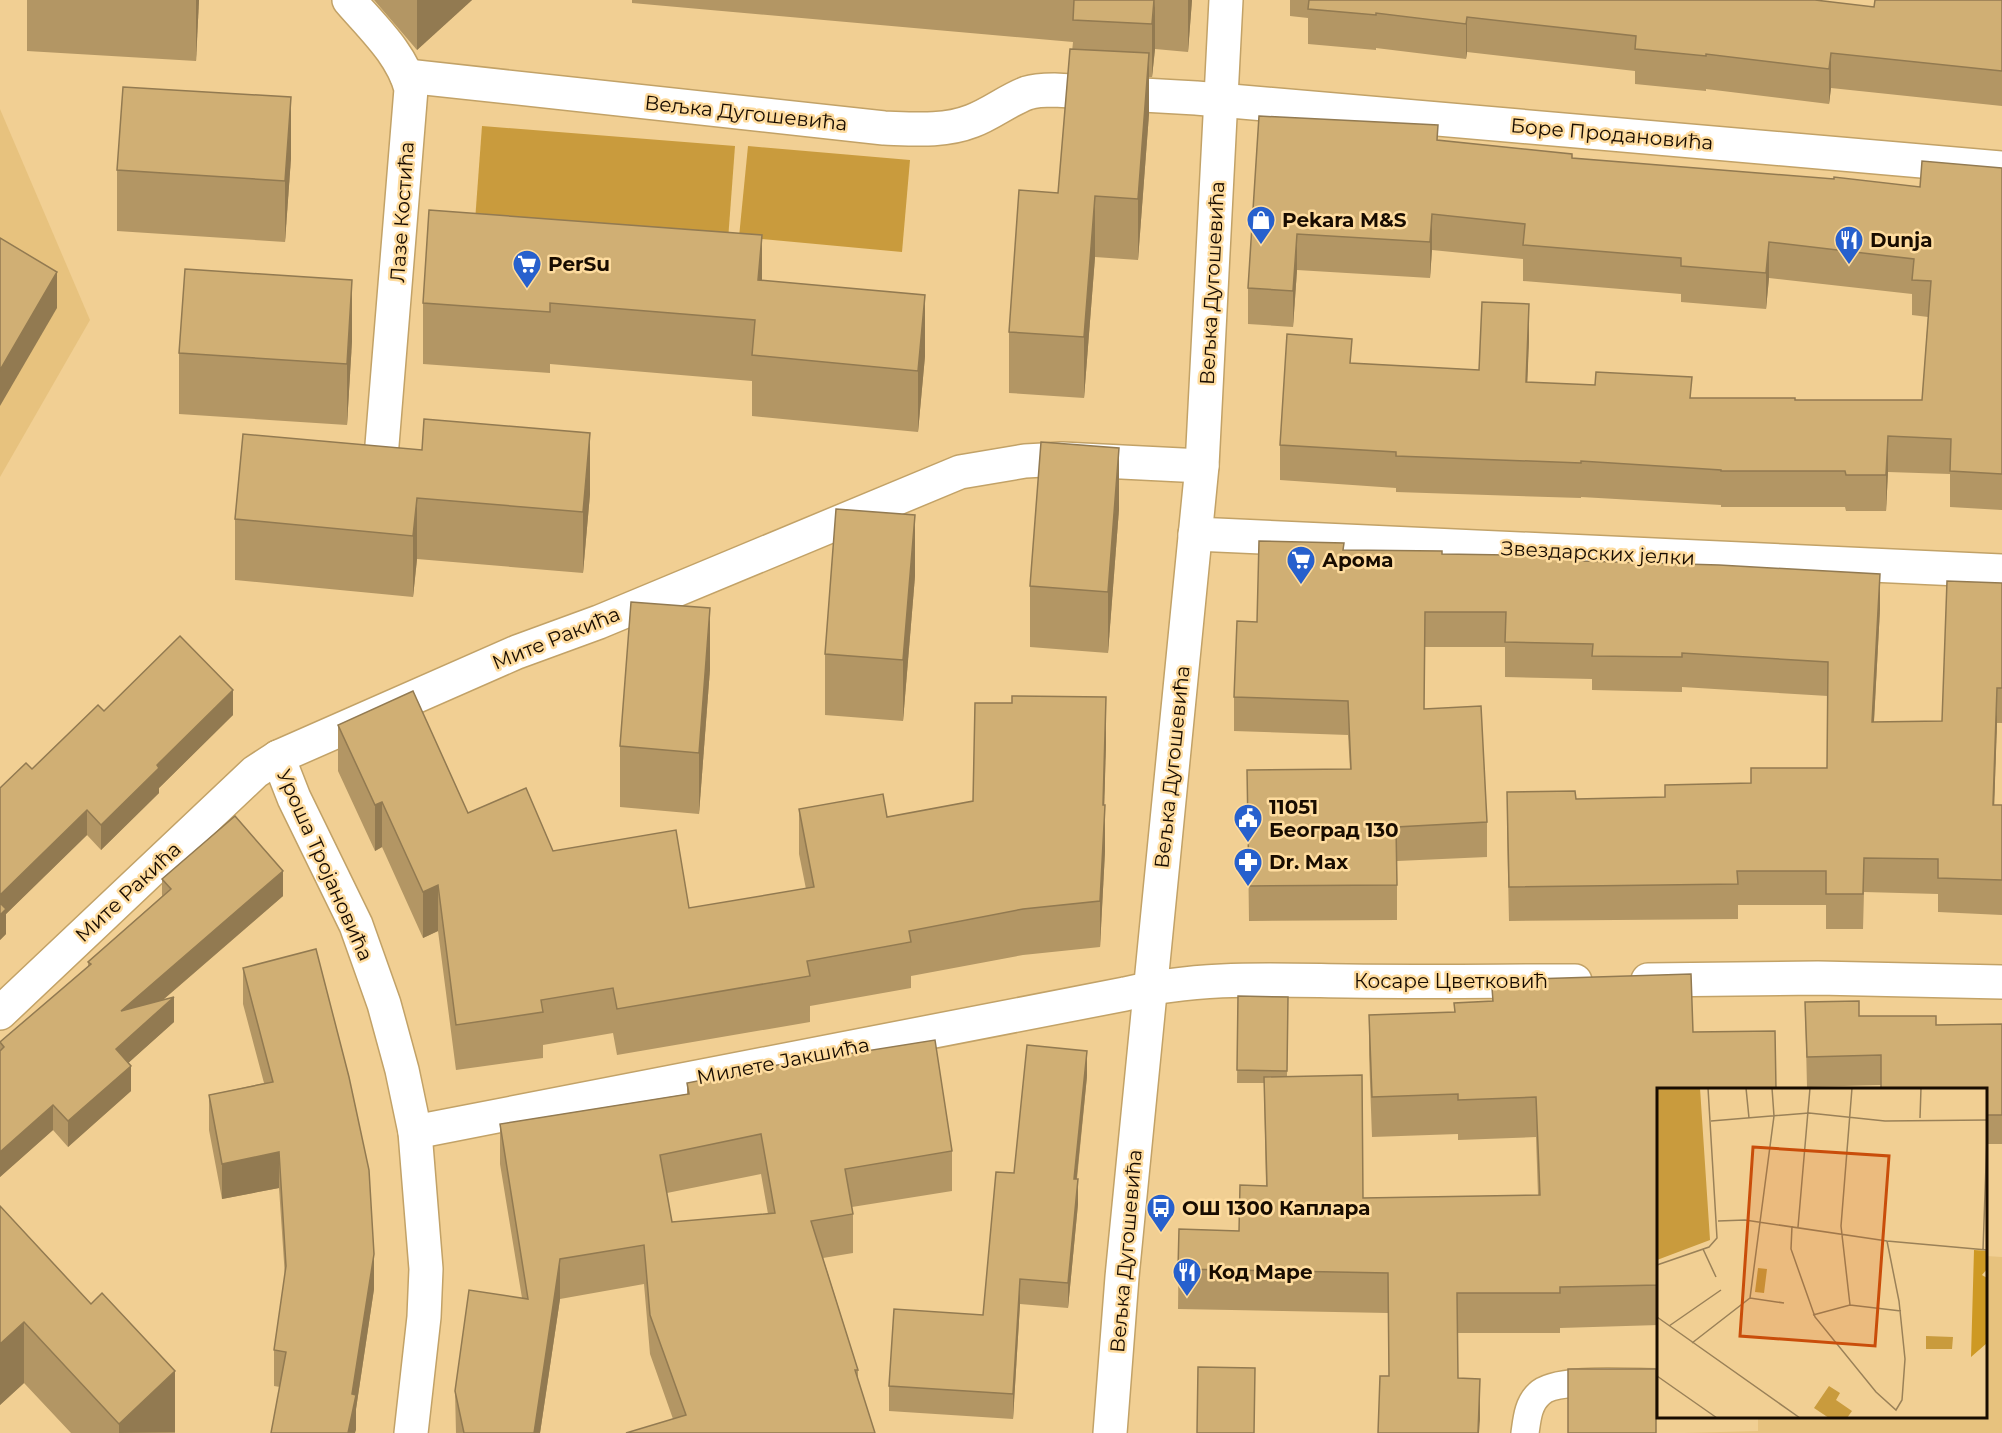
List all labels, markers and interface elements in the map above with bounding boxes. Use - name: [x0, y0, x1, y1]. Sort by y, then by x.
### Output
- street label: Вељка Дугошевића: [643, 90, 849, 136]
- street label: Боре Продановића: [1510, 113, 1714, 155]
- street label: Лазе Костића: [385, 141, 419, 283]
- street label: Вељка Дугошевића: [1195, 181, 1229, 385]
- shop icon: Pekara M&S: [1245, 204, 1277, 246]
- place label: Pekara M&S: [1282, 208, 1407, 232]
- restaurant icon: Dunja: [1833, 224, 1865, 266]
- place label: Dunja: [1870, 228, 1933, 252]
- supermarket icon: PerSu: [511, 248, 543, 290]
- place label: PerSu: [548, 252, 610, 276]
- street label: Звездарских јелки: [1500, 536, 1696, 570]
- supermarket icon: Арома: [1285, 544, 1317, 586]
- place label: Арома: [1322, 548, 1393, 572]
- street label: Мите Ракића: [489, 601, 623, 675]
- street label: Вељка Дугошевића: [1149, 664, 1195, 870]
- street label: Уроша Тројановића: [272, 766, 378, 964]
- place label: 11051 Београд 130: [1269, 795, 1399, 842]
- public building icon: 11051 Београд 130: [1232, 802, 1264, 844]
- street label: Мите Ракића: [70, 837, 186, 947]
- pharmacy icon: Dr. Max: [1232, 846, 1264, 888]
- place label: Dr. Max: [1269, 850, 1348, 874]
- street label: Косаре Цветковић: [1354, 969, 1548, 993]
- street label: Милете Јакшића: [695, 1032, 871, 1090]
- inset map: [1657, 1088, 1987, 1418]
- street label: Вељка Дугошевића: [1105, 1148, 1147, 1354]
- bus stop icon: ОШ 1300 Каплара: [1145, 1192, 1177, 1234]
- place label: ОШ 1300 Каплара: [1182, 1196, 1370, 1220]
- restaurant icon: Код Маре: [1171, 1256, 1203, 1298]
- place label: Код Маре: [1208, 1260, 1313, 1284]

